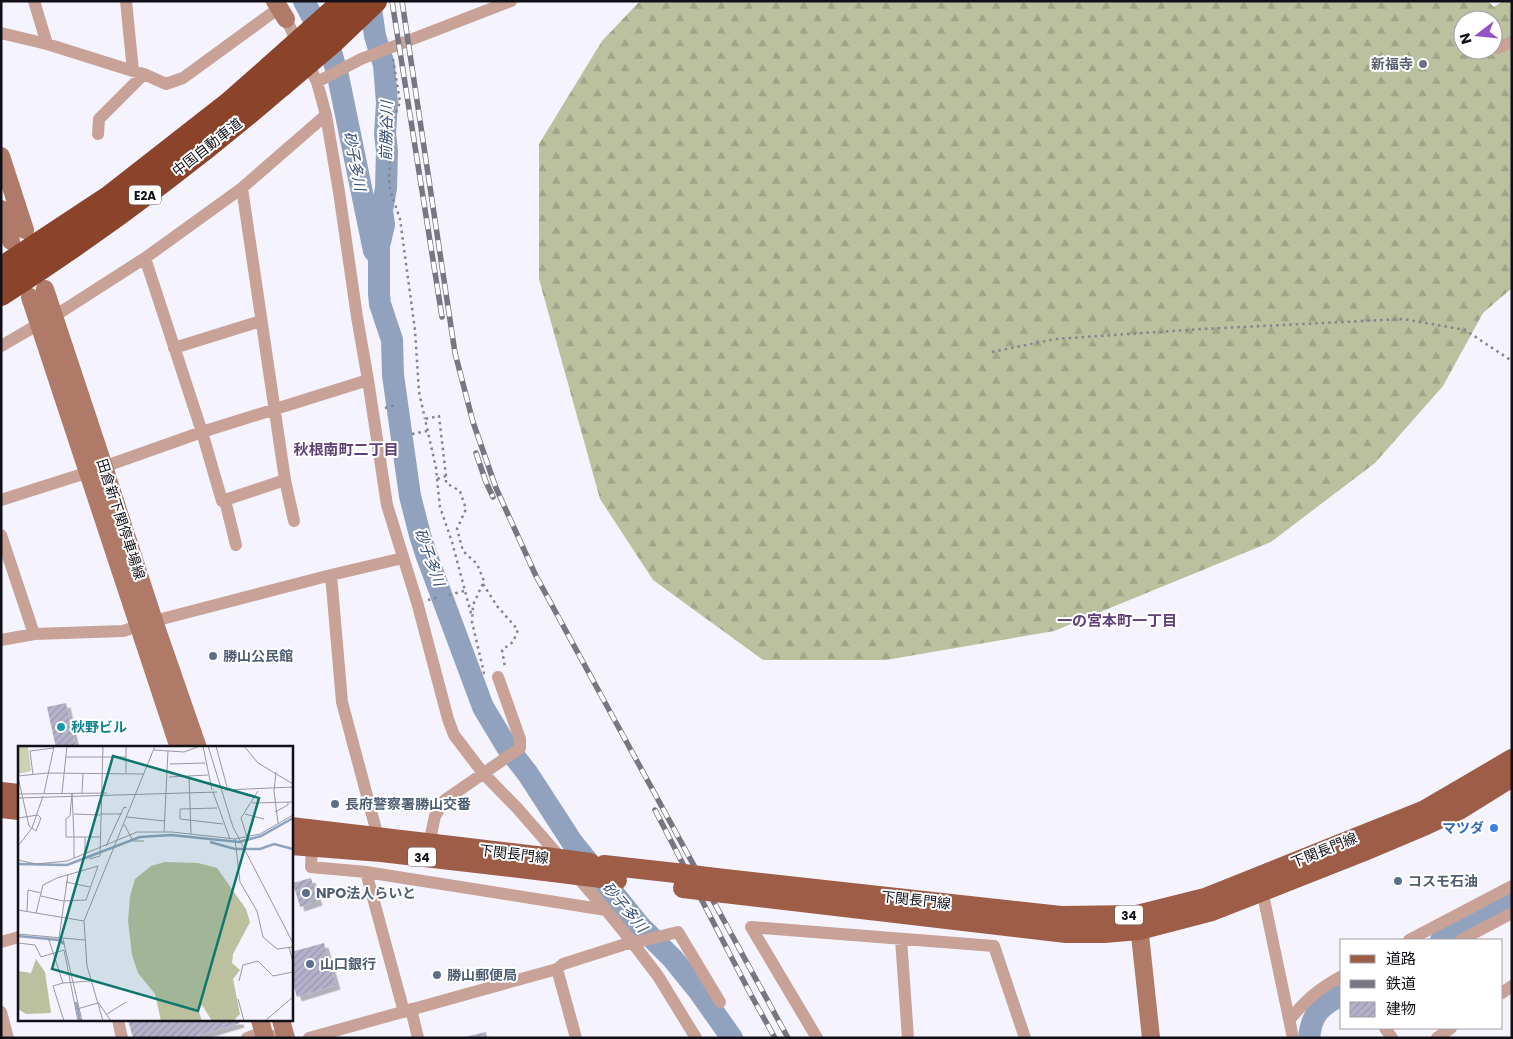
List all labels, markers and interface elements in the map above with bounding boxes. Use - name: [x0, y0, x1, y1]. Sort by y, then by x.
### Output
- north arrow: [1453, 10, 1503, 60]
- text: N: [1454, 31, 1477, 46]
- place label: 新福寺: [1371, 54, 1413, 74]
- marker: 新福寺: [1417, 58, 1429, 70]
- water label: 前勝谷川: [375, 99, 397, 161]
- street label: 中国自動車道: [168, 113, 246, 181]
- water label: 砂子多川: [339, 130, 371, 194]
- road number: E2A: [129, 186, 161, 204]
- district label: 秋根南町二丁目: [293, 439, 399, 460]
- street label: 田倉新下関停車場線: [92, 456, 150, 582]
- water label: 砂子多川: [410, 525, 451, 591]
- district label: 一の宮本町一丁目: [1057, 610, 1177, 631]
- place label: 勝山公民館: [223, 646, 293, 666]
- marker: 勝山公民館: [207, 650, 219, 662]
- place label: 秋野ビル: [71, 717, 127, 737]
- marker: 秋野ビル: [55, 721, 67, 733]
- inset map: [18, 746, 292, 1022]
- place label: 長府警察署勝山交番: [345, 794, 471, 814]
- marker: 長府警察署勝山交番: [329, 798, 341, 810]
- place label: マツダ: [1442, 818, 1484, 838]
- marker: マツダ: [1488, 822, 1500, 834]
- street label: 下関長門線: [1288, 828, 1360, 872]
- street label: 下関長門線: [478, 840, 550, 868]
- road number: 34: [408, 848, 436, 866]
- place label: コスモ石油: [1408, 871, 1478, 891]
- marker: コスモ石油: [1392, 875, 1404, 887]
- water label: 砂子多川: [598, 877, 654, 938]
- place label: NPO法人らいと: [316, 883, 416, 903]
- street label: 下関長門線: [880, 886, 952, 914]
- marker: NPO法人らいと: [300, 887, 312, 899]
- road number: 34: [1115, 906, 1143, 924]
- legend: [1340, 939, 1503, 1029]
- text: 道路: [1386, 948, 1416, 969]
- place label: 山口銀行: [320, 954, 376, 974]
- marker: 山口銀行: [304, 958, 316, 970]
- place label: 勝山郵便局: [447, 965, 517, 985]
- marker: 勝山郵便局: [431, 969, 443, 981]
- text: 鉄道: [1386, 973, 1416, 994]
- text: 建物: [1386, 998, 1416, 1019]

